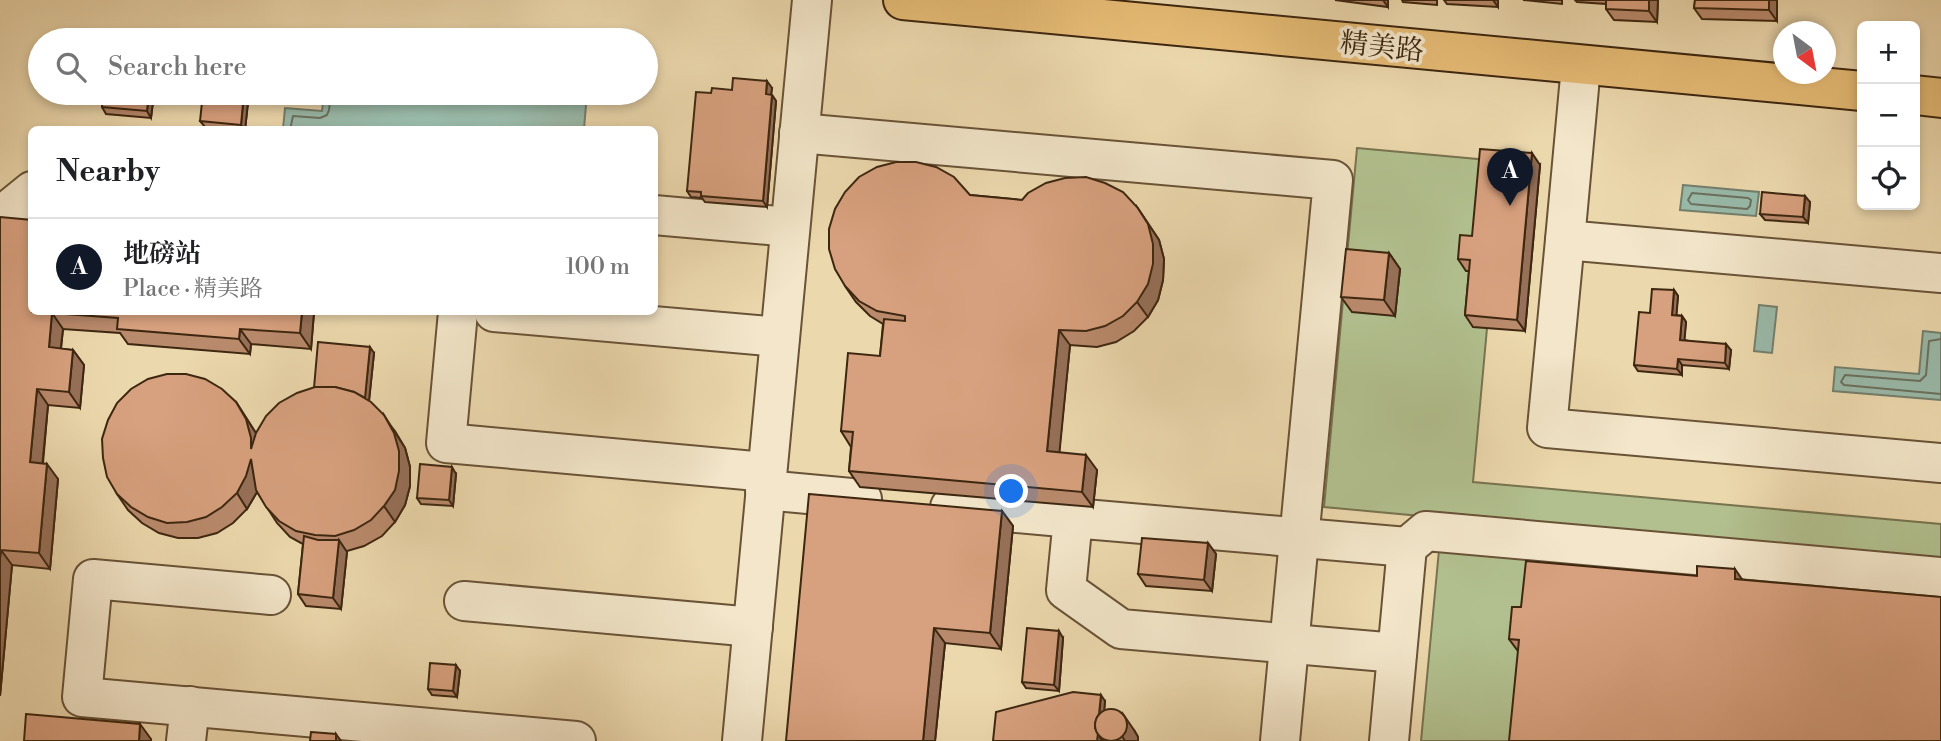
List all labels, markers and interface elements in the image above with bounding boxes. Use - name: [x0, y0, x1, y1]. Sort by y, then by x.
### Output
- north arrow: [1773, 21, 1836, 84]
- map controls: [1857, 21, 1920, 210]
- button: +: [1857, 21, 1920, 84]
- street label: 精美路: [1338, 26, 1425, 69]
- search box: [28, 28, 658, 105]
- icon: search: [52, 48, 90, 86]
- text: Search here: [108, 51, 247, 83]
- button: −: [1857, 84, 1920, 147]
- button: locate: [1857, 147, 1920, 210]
- pin: A: [1487, 148, 1533, 206]
- text: Nearby: [56, 153, 160, 191]
- text: 地磅站: [123, 238, 201, 270]
- text: A: [71, 253, 87, 281]
- text: 100 m: [565, 253, 630, 281]
- text: Place · 精美路: [123, 275, 263, 303]
- your location: [994, 474, 1028, 508]

